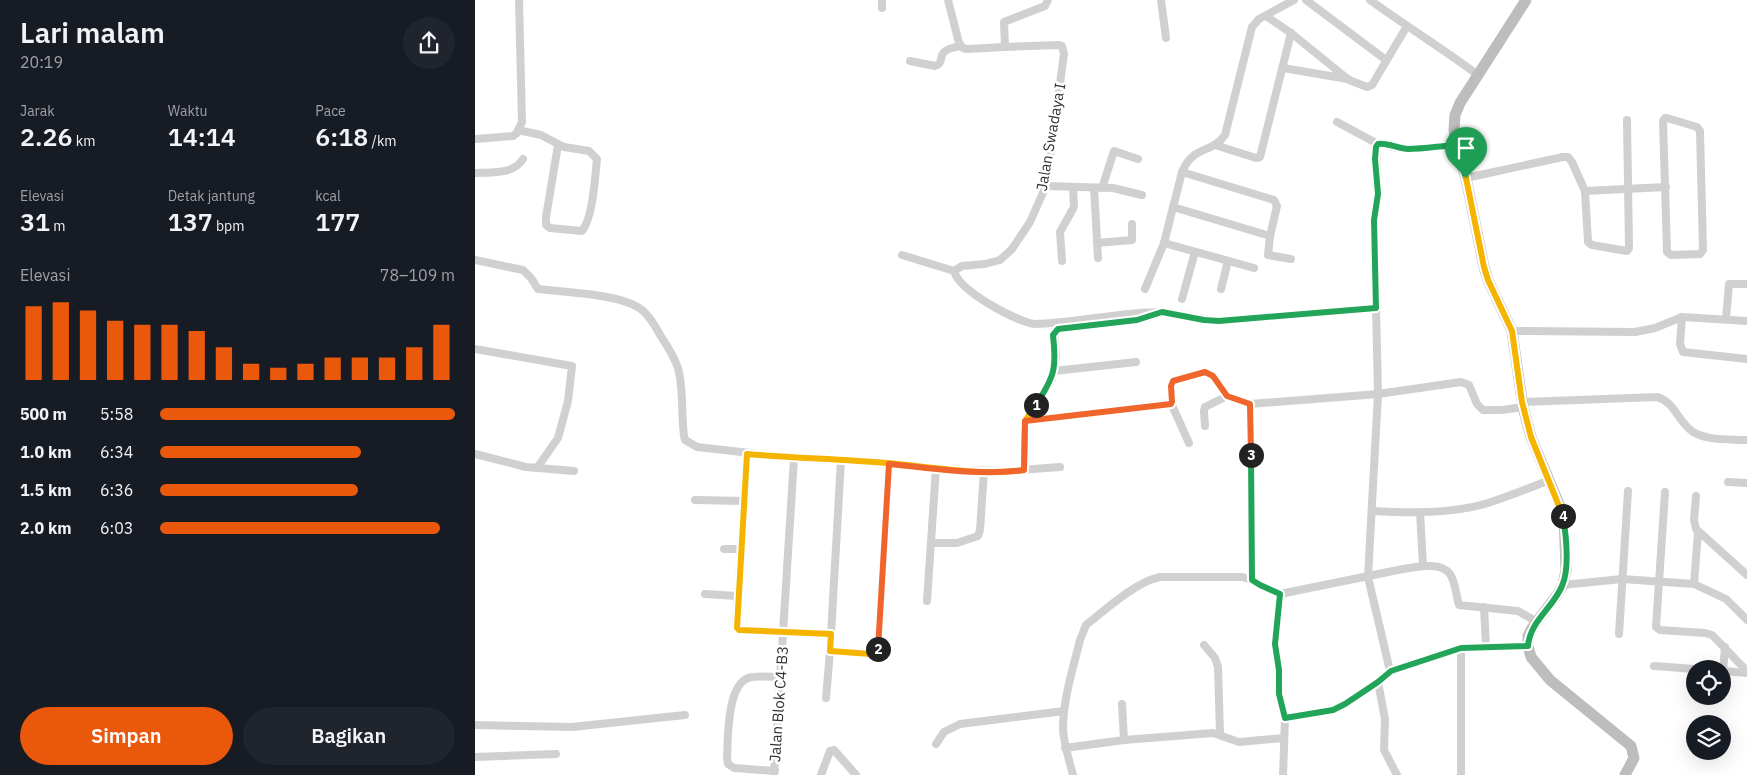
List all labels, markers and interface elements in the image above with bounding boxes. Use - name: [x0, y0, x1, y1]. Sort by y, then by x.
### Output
- text: Lari malam: [20, 14, 165, 51]
- button: share: [403, 17, 455, 69]
- text: 20:19: [20, 52, 63, 72]
- street label: Jalan Swadaya I: [1032, 81, 1069, 192]
- text: Jarak: [20, 102, 55, 120]
- text: Waktu: [168, 102, 208, 120]
- text: Pace: [315, 102, 346, 120]
- text: 2.26: [20, 120, 72, 153]
- text: 14:14: [168, 120, 236, 153]
- text: 6:18: [315, 120, 368, 153]
- pin: [1445, 127, 1487, 178]
- text: km: [72, 132, 95, 150]
- text: /km: [368, 132, 397, 150]
- icon: arrive: [1452, 134, 1480, 162]
- text: Elevasi: [20, 187, 64, 205]
- text: Detak jantung: [168, 187, 255, 205]
- text: kcal: [315, 187, 341, 205]
- text: 31: [20, 205, 50, 238]
- text: 137: [168, 205, 213, 238]
- text: 177: [315, 205, 360, 238]
- text: m: [50, 217, 66, 235]
- text: bpm: [213, 217, 244, 235]
- text: Elevasi: [20, 265, 70, 285]
- text: 78–109 m: [380, 265, 455, 285]
- pin: 1: [1023, 392, 1049, 418]
- text: 1: [1032, 396, 1041, 414]
- text: 500 m: [20, 404, 67, 424]
- text: 5:58: [100, 404, 133, 424]
- text: 1.0 km: [20, 442, 71, 462]
- text: 6:34: [100, 442, 133, 462]
- pin: 3: [1239, 442, 1263, 468]
- text: 3: [1247, 446, 1256, 464]
- text: 1.5 km: [20, 480, 71, 500]
- text: 6:36: [100, 480, 133, 500]
- pin: 4: [1551, 504, 1575, 528]
- text: 4: [1559, 507, 1568, 525]
- text: 2.0 km: [20, 518, 71, 538]
- text: 6:03: [100, 518, 133, 538]
- pin: 2: [865, 636, 891, 662]
- text: 2: [874, 640, 883, 658]
- street label: Jalan Blok C4-B3: [765, 645, 792, 763]
- map controls: [1686, 660, 1731, 760]
- button: locate: [1686, 660, 1731, 705]
- button: Simpan: [20, 707, 233, 765]
- button: Bagikan: [243, 707, 455, 765]
- button: layers: [1686, 715, 1731, 760]

